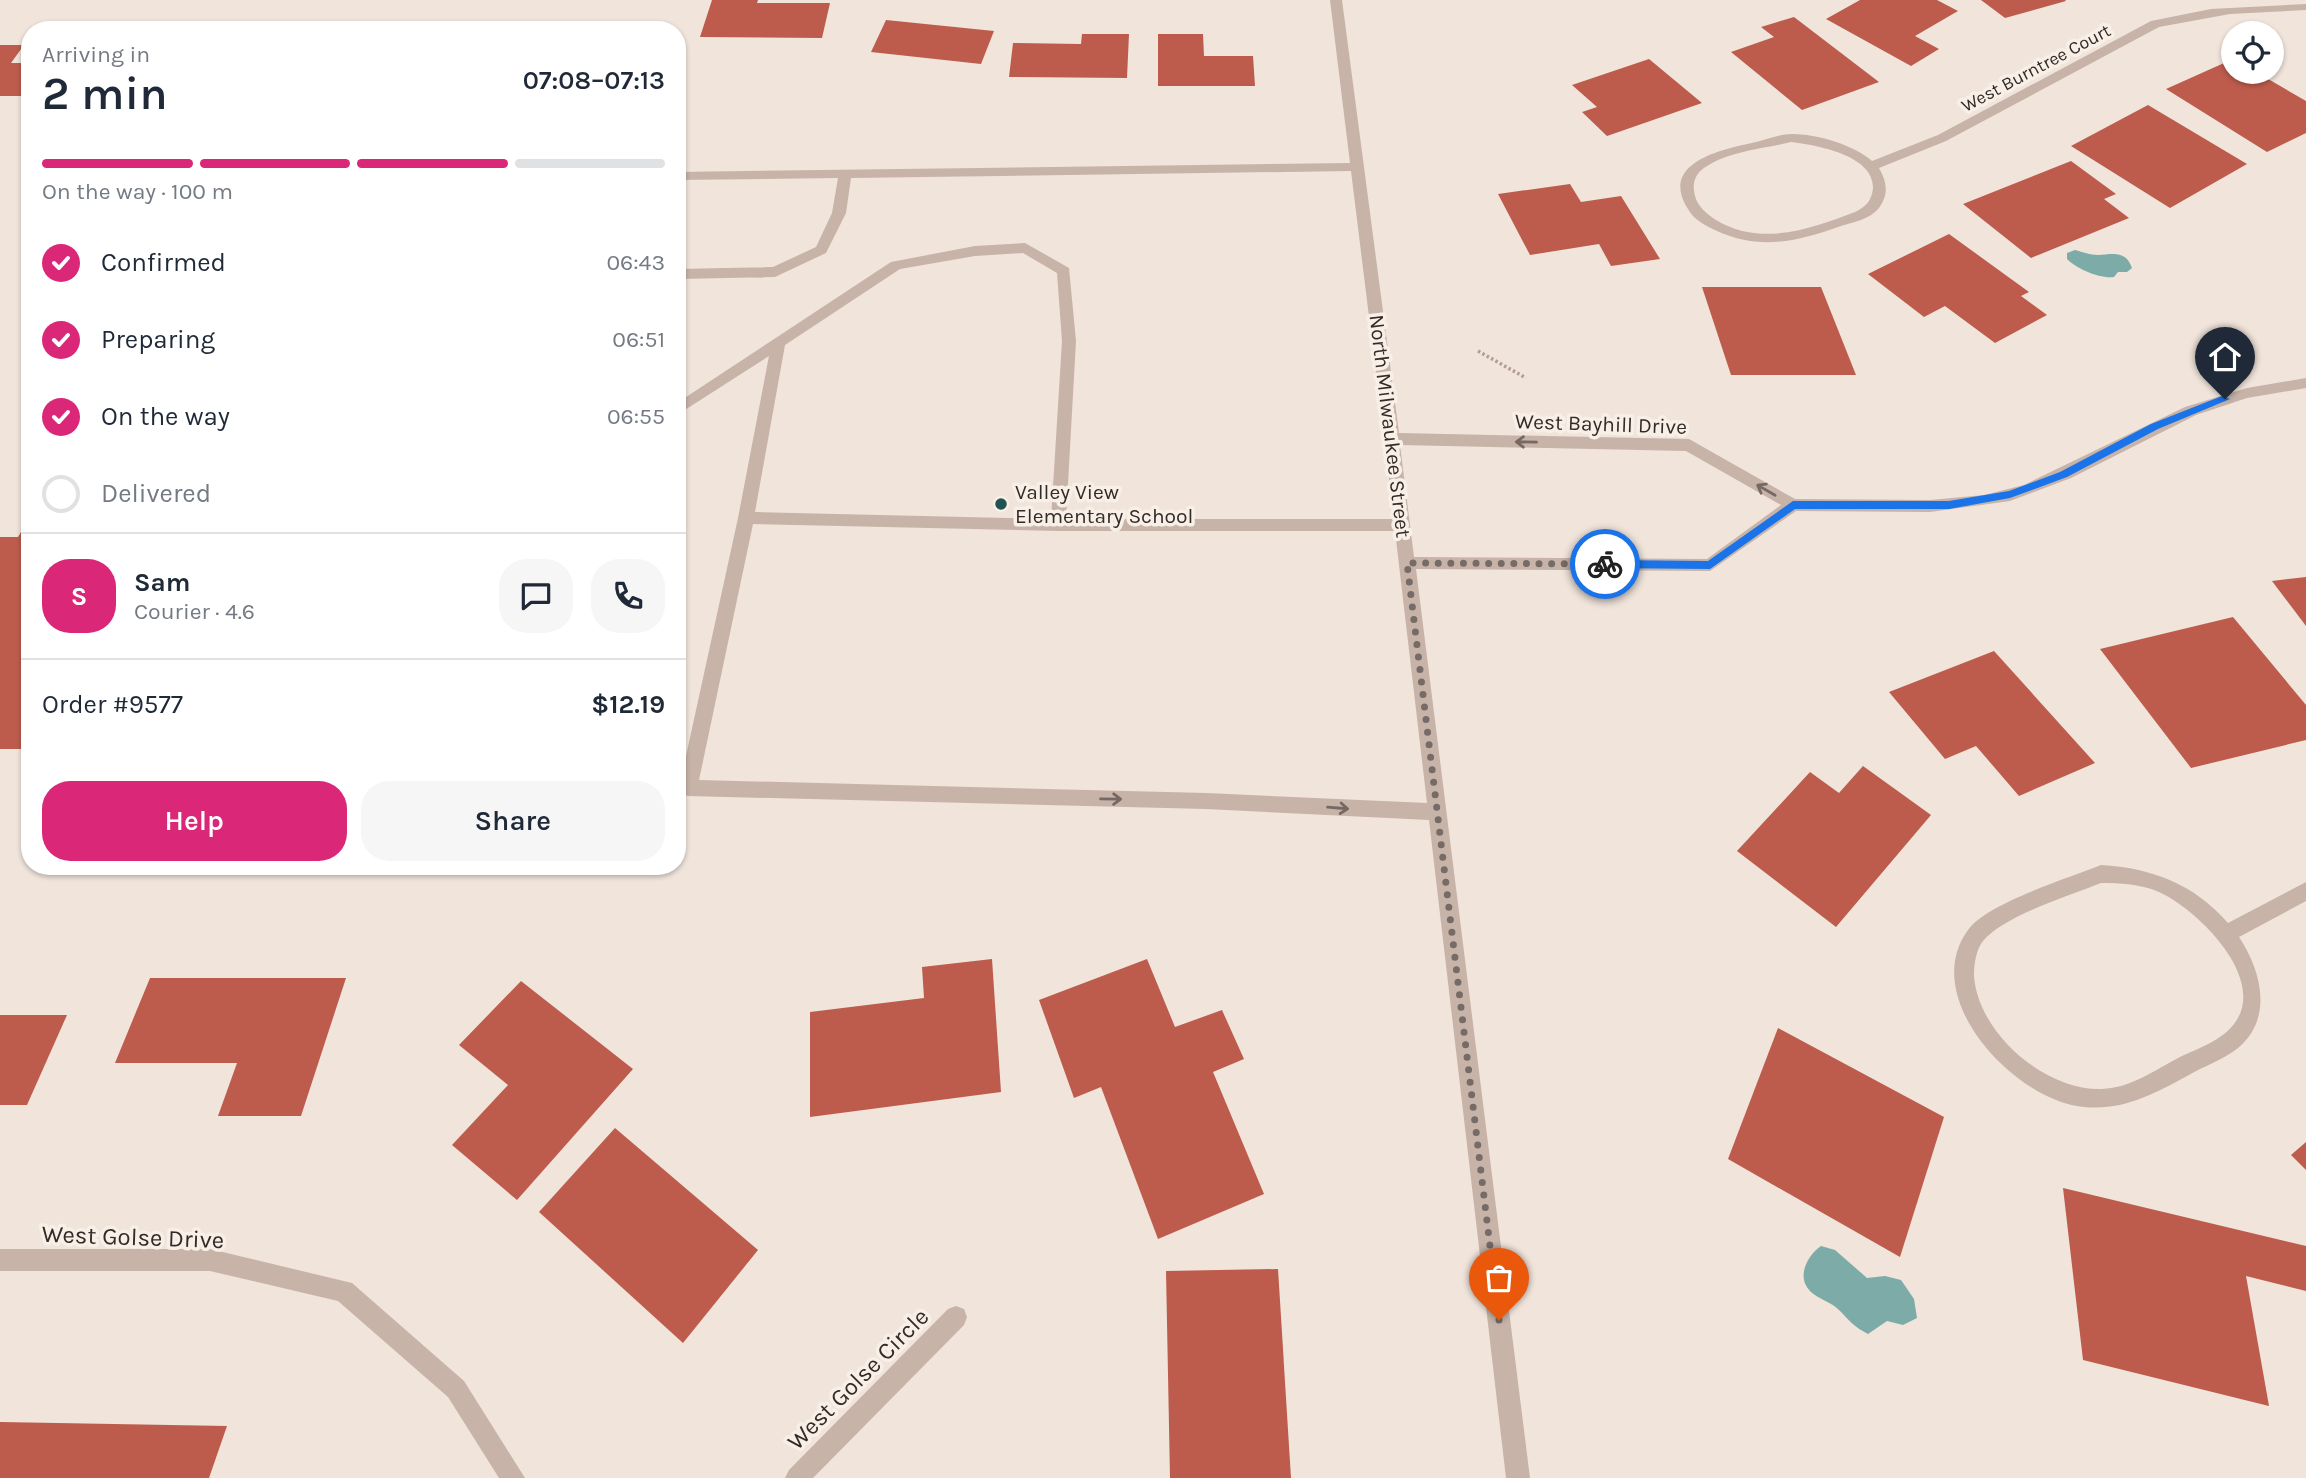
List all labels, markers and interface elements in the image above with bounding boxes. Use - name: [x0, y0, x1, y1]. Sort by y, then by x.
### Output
- street label: West Burntree Court: [1958, 19, 2115, 117]
- map controls: [2221, 21, 2284, 84]
- button: locate: [2221, 21, 2284, 84]
- text: Arriving in: [42, 41, 150, 68]
- text: 07:08–07:13: [523, 65, 665, 96]
- text: 2 min: [42, 67, 168, 121]
- text: On the way · 100 m: [42, 178, 233, 205]
- icon: check: [42, 244, 80, 282]
- text: Confirmed: [101, 247, 226, 278]
- text: 06:43: [606, 249, 665, 276]
- street label: North Milwaukee Street: [1364, 313, 1416, 539]
- icon: check: [42, 321, 80, 359]
- text: Preparing: [101, 324, 215, 355]
- text: 06:51: [612, 326, 665, 353]
- pin: [2195, 327, 2255, 399]
- icon: home: [2206, 338, 2244, 376]
- icon: check: [42, 398, 80, 436]
- text: On the way: [101, 401, 230, 432]
- text: 06:55: [607, 403, 665, 430]
- street label: West Bayhill Drive: [1515, 409, 1687, 439]
- one-way arrow: [1515, 435, 1538, 448]
- text: Delivered: [101, 478, 211, 509]
- place label: Valley View Elementary School: [1015, 480, 1193, 528]
- one-way arrow: [1756, 483, 1777, 496]
- marker: Valley View Elementary School: [993, 496, 1009, 512]
- courier: [1570, 529, 1640, 599]
- icon: bike: [1586, 545, 1624, 583]
- button: chat: [499, 559, 573, 633]
- button: phone: [591, 559, 665, 633]
- text: Sam: [134, 567, 190, 598]
- text: S: [71, 581, 87, 612]
- text: Courier · 4.6: [134, 598, 255, 625]
- text: Order #9577: [42, 689, 183, 720]
- text: $12.19: [591, 689, 665, 720]
- button: Help: [42, 781, 347, 861]
- button: Share: [361, 781, 665, 861]
- one-way arrow: [1099, 792, 1122, 806]
- one-way arrow: [1326, 802, 1349, 815]
- street label: West Golse Drive: [41, 1220, 225, 1254]
- pin: [1469, 1248, 1529, 1320]
- icon: bag: [1480, 1259, 1518, 1297]
- street label: West Golse Circle: [782, 1303, 934, 1455]

